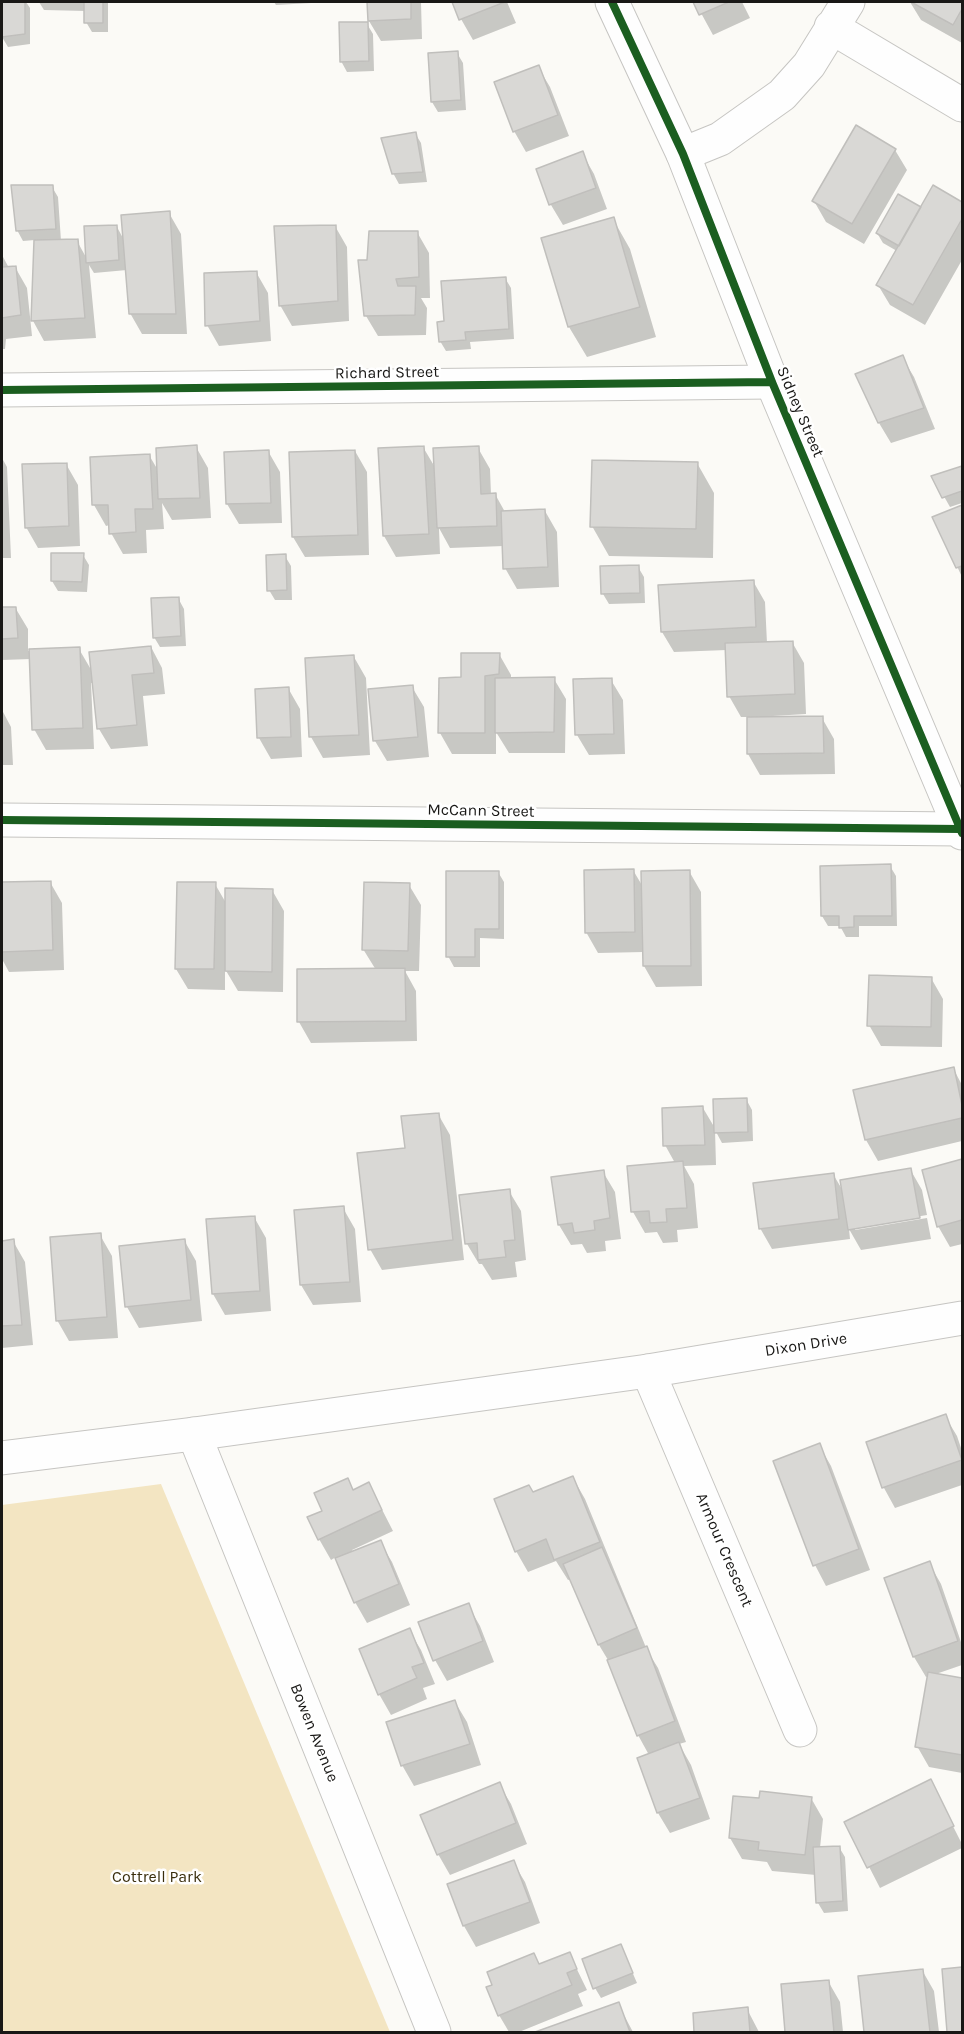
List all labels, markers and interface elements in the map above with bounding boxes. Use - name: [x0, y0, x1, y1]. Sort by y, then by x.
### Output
- street label: Richard Street: [335, 362, 439, 384]
- street label: Sidney Street: [772, 364, 828, 460]
- street label: McCann Street: [427, 800, 535, 822]
- street label: Dixon Drive: [763, 1329, 849, 1361]
- street label: Armour Crescent: [691, 1490, 757, 1610]
- street label: Bowen Avenue: [286, 1681, 342, 1785]
- park label: Cottrell Park: [112, 1867, 202, 1887]

